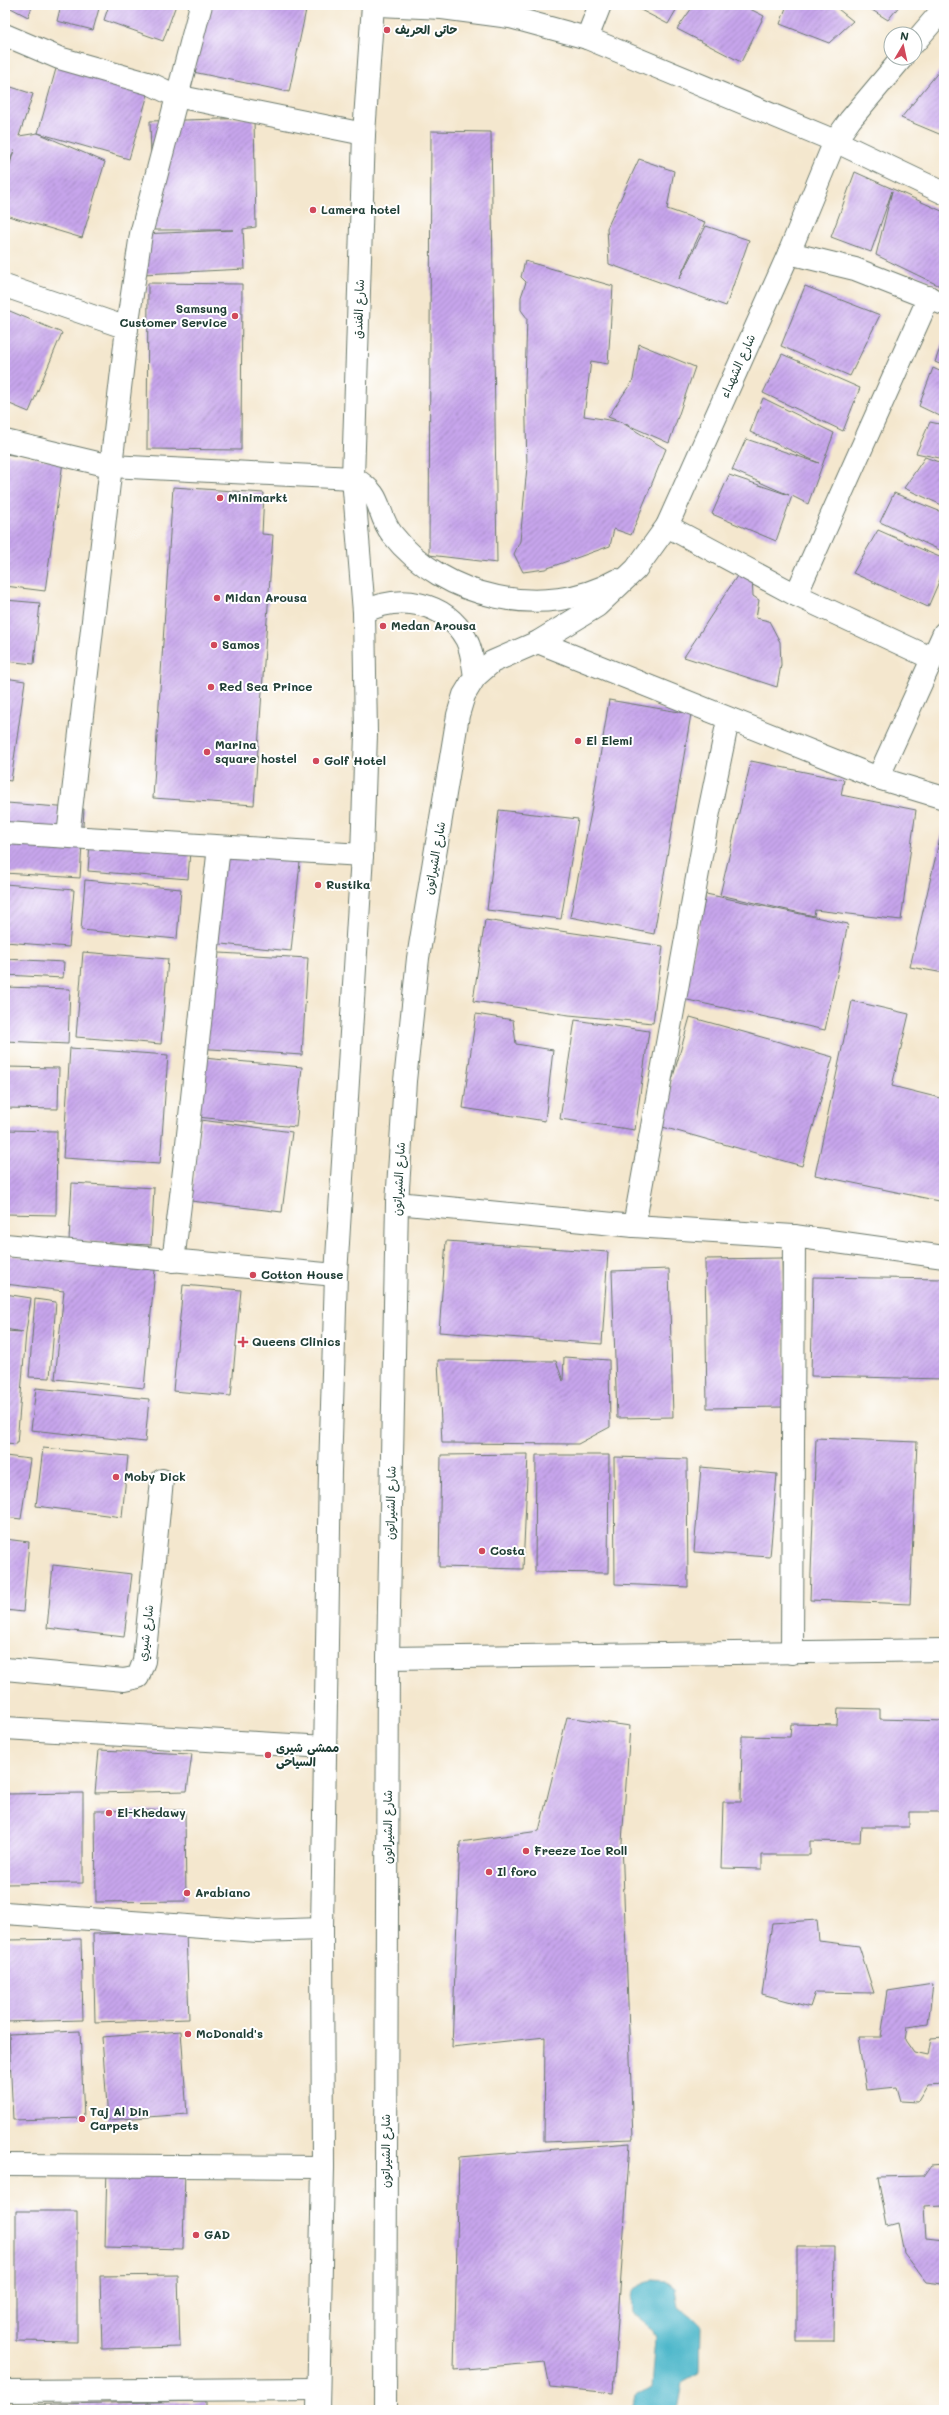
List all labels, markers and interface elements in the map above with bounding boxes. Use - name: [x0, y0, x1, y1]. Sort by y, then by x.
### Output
- place label: حاتى الحريف: [395, 21, 458, 38]
- marker: حاتى الحريف: [382, 25, 392, 35]
- north arrow: [883, 26, 923, 66]
- text: N: [899, 28, 910, 44]
- place label: Lamera hotel: [321, 201, 400, 217]
- marker: Lamera hotel: [308, 205, 318, 215]
- street label: شارع الفندق: [349, 279, 369, 339]
- place label: Samsung Customer Service: [120, 300, 227, 330]
- marker: Samsung Customer Service: [230, 311, 240, 321]
- street label: شارع الشهداء: [716, 331, 760, 401]
- place label: Minimarkt: [228, 489, 288, 505]
- marker: Minimarkt: [215, 493, 225, 503]
- place label: Midan Arousa: [225, 589, 307, 605]
- marker: Midan Arousa: [212, 593, 222, 603]
- place label: Medan Arousa: [391, 617, 476, 633]
- marker: Medan Arousa: [378, 621, 388, 631]
- place label: Samos: [222, 636, 260, 652]
- marker: Samos: [209, 640, 219, 650]
- place label: Red Sea Prince: [219, 678, 312, 694]
- marker: Red Sea Prince: [206, 682, 216, 692]
- place label: El Elemi: [586, 732, 633, 748]
- place label: Marina square hostel: [215, 736, 297, 766]
- marker: El Elemi: [573, 736, 583, 746]
- marker: Marina square hostel: [202, 747, 212, 757]
- place label: Golf Hotel: [324, 752, 386, 768]
- marker: Golf Hotel: [311, 756, 321, 766]
- street label: شارع الشيراتون: [420, 820, 450, 896]
- place label: Rustika: [326, 876, 370, 892]
- marker: Rustika: [313, 880, 323, 890]
- street label: شارع الشيراتون: [388, 1142, 410, 1216]
- place label: Cotton House: [261, 1266, 343, 1282]
- marker: Cotton House: [248, 1270, 258, 1280]
- place label: Queens Clinics: [252, 1333, 340, 1349]
- marker: Queens Clinics: [237, 1336, 249, 1348]
- street label: شارع الشيراتون: [381, 1466, 401, 1540]
- place label: Moby Dick: [124, 1468, 186, 1484]
- marker: Moby Dick: [111, 1472, 121, 1482]
- place label: Costa: [490, 1542, 525, 1558]
- marker: Costa: [477, 1546, 487, 1556]
- street label: شارع شيري: [134, 1604, 158, 1662]
- place label: ممشى شيرى السياحى: [276, 1739, 339, 1770]
- marker: ممشى شيرى السياحى: [263, 1750, 273, 1760]
- street label: شارع الشيراتون: [379, 1790, 397, 1864]
- place label: El-Khedawy: [117, 1804, 186, 1820]
- marker: El-Khedawy: [104, 1808, 114, 1818]
- place label: Freeze Ice Roll: [534, 1842, 627, 1858]
- marker: Freeze Ice Roll: [521, 1846, 531, 1856]
- place label: Il foro: [497, 1863, 537, 1879]
- marker: Il foro: [484, 1867, 494, 1877]
- place label: Arabiano: [195, 1884, 250, 1900]
- marker: Arabiano: [182, 1888, 192, 1898]
- place label: McDonald's: [196, 2025, 263, 2041]
- marker: McDonald's: [183, 2029, 193, 2039]
- place label: Taj Al Din Carpets: [90, 2103, 149, 2133]
- marker: Taj Al Din Carpets: [77, 2114, 87, 2124]
- street label: شارع الشيراتون: [377, 2114, 395, 2188]
- place label: GAD: [204, 2226, 230, 2242]
- marker: GAD: [191, 2230, 201, 2240]

